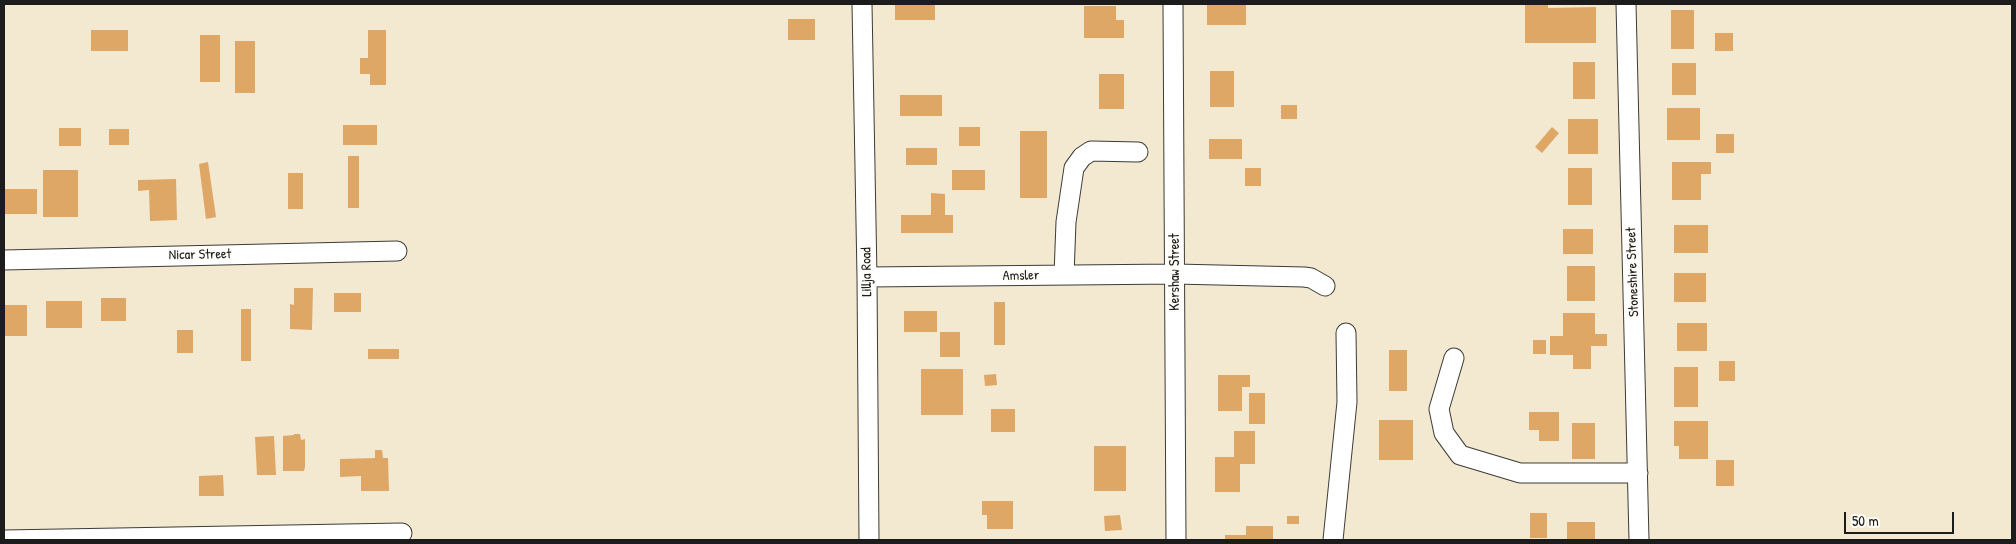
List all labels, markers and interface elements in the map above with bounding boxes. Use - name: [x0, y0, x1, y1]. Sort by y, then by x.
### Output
- street label: Stoneshire Street: [1623, 227, 1643, 317]
- street label: Kershaw Street: [1167, 233, 1183, 311]
- street label: Nicar Street: [169, 246, 231, 264]
- street label: Lillja Road: [858, 247, 876, 297]
- street label: Amsler: [1003, 267, 1039, 285]
- scale bar: [1846, 502, 1956, 534]
- text: 50 m: [1852, 510, 1879, 531]

